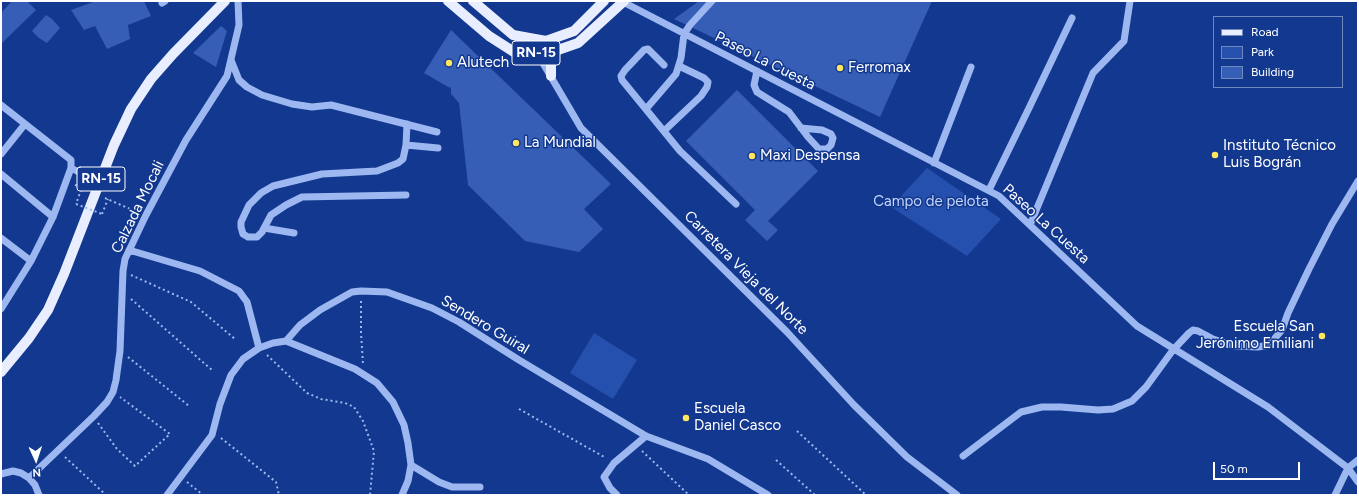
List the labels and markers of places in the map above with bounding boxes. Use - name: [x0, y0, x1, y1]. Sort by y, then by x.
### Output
- place label: Alutech: [457, 54, 509, 72]
- marker: Alutech: [444, 58, 454, 68]
- place label: Ferromax: [848, 59, 911, 77]
- marker: Ferromax: [835, 63, 845, 73]
- place label: La Mundial: [524, 134, 596, 152]
- place label: Instituto Técnico Luis Bográn: [1223, 137, 1336, 172]
- marker: La Mundial: [511, 138, 521, 148]
- place label: Maxi Despensa: [760, 147, 860, 165]
- marker: Instituto Técnico Luis Bográn: [1210, 150, 1220, 160]
- marker: Maxi Despensa: [747, 151, 757, 161]
- place label: Escuela San Jerónimo Emiliani: [1196, 318, 1314, 353]
- marker: Escuela San Jerónimo Emiliani: [1317, 331, 1327, 341]
- place label: Escuela Daniel Casco: [694, 400, 781, 435]
- marker: Escuela Daniel Casco: [681, 413, 691, 423]

